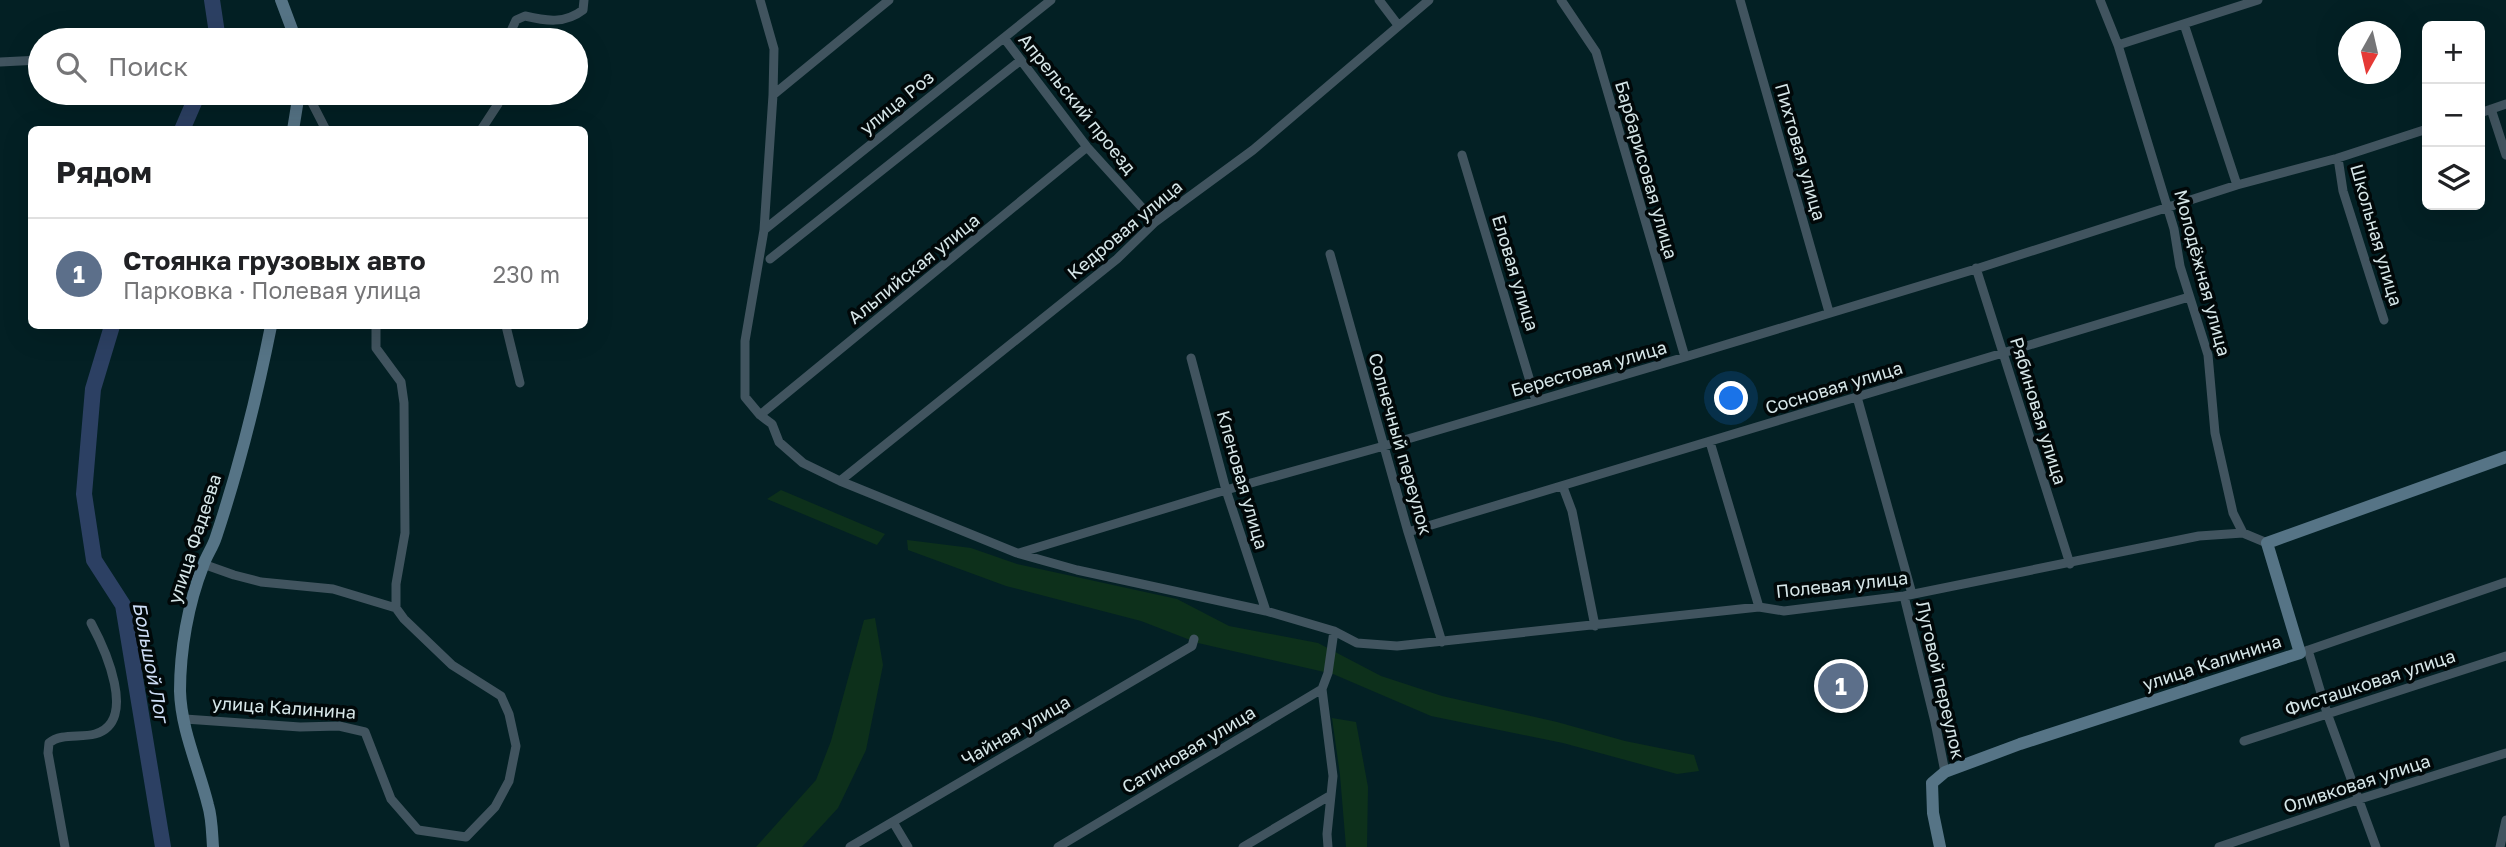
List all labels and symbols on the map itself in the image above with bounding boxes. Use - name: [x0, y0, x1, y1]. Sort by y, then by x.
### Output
- north arrow: [2338, 21, 2401, 84]
- street label: Апрельский проезд: [1014, 29, 1141, 178]
- street label: улица Роз: [855, 66, 938, 139]
- street label: Барбарисовая улица: [1611, 78, 1683, 261]
- street label: Пихтовая улица: [1771, 81, 1831, 223]
- street label: Школьная улица: [2346, 161, 2408, 308]
- street label: Кедровая улица: [1062, 175, 1186, 284]
- street label: Молодёжная улица: [2170, 187, 2236, 358]
- street label: Альпийская улица: [843, 208, 984, 328]
- street label: Еловая улица: [1488, 212, 1544, 333]
- street label: Рябиновая улица: [2006, 334, 2072, 487]
- street label: Берестовая улица: [1508, 335, 1669, 401]
- street label: Солнечный переулок: [1364, 350, 1437, 537]
- street label: Сосновая улица: [1762, 356, 1905, 418]
- your location: [1714, 381, 1748, 415]
- street label: Кленовая улица: [1213, 408, 1273, 552]
- street label: улица Фадеева: [163, 471, 225, 606]
- street label: Полевая улица: [1775, 566, 1909, 602]
- street label: Луговой переулок: [1912, 598, 1970, 761]
- water label: Большой Лог: [129, 600, 175, 726]
- street label: улица Калинина: [2140, 629, 2284, 695]
- street label: Фисташковая улица: [2282, 644, 2458, 720]
- pin: 1: [1818, 660, 1864, 712]
- street label: Чайная улица: [957, 690, 1074, 770]
- street label: улица Калинина: [211, 691, 357, 723]
- street label: Сатиновая улица: [1118, 701, 1259, 798]
- street label: Оливковая улица: [2280, 749, 2433, 817]

